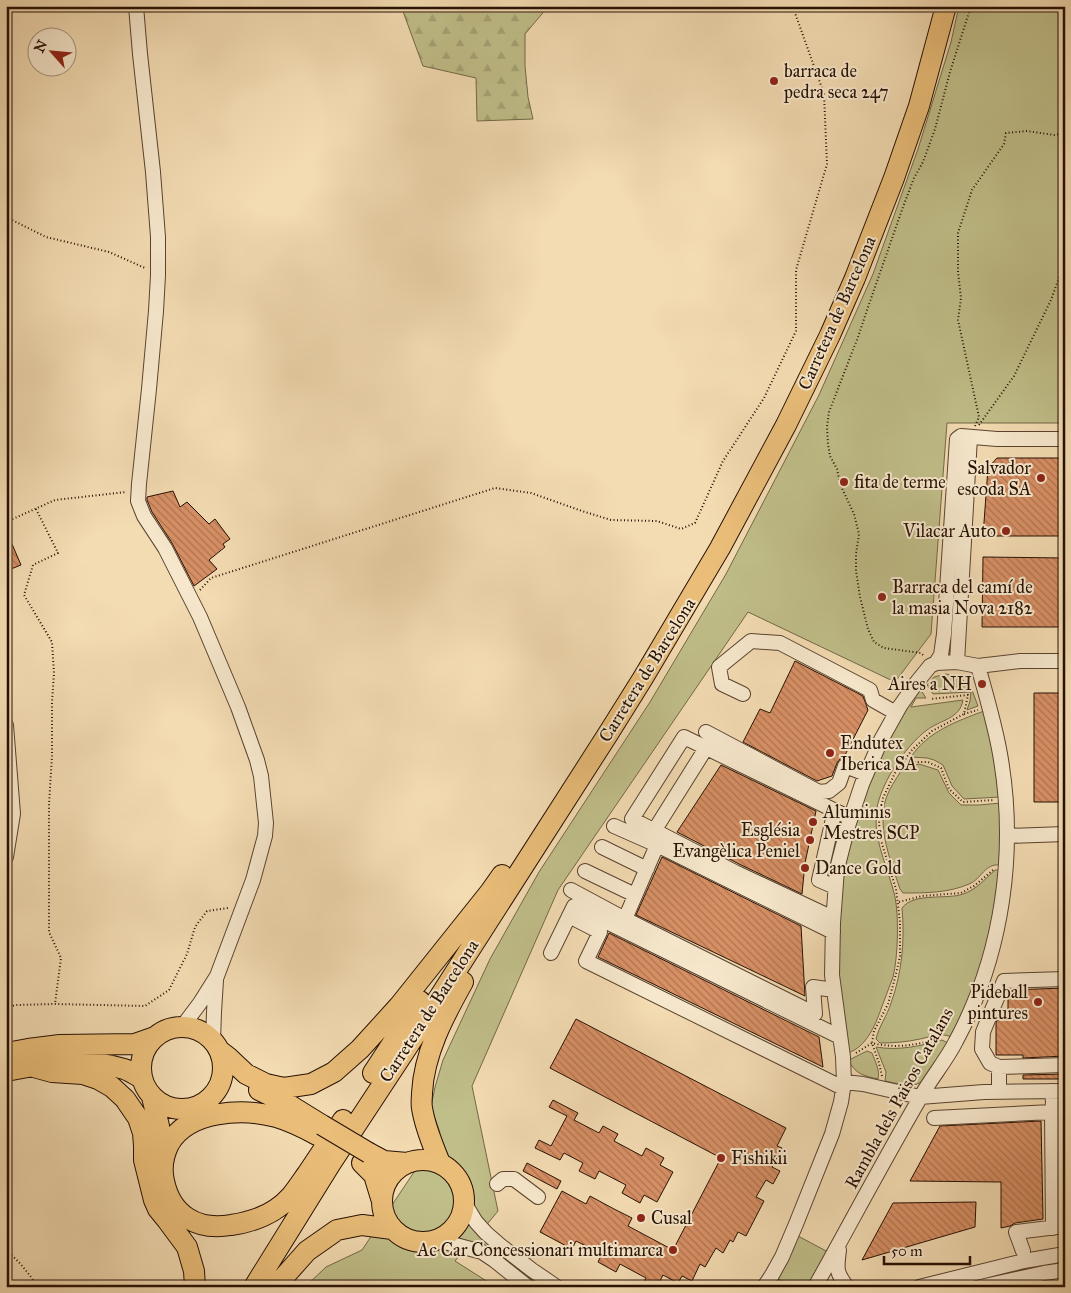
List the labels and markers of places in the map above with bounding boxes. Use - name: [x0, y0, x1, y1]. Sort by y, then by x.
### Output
- place label: barraca de pedra seca 247: [783, 60, 889, 103]
- marker: barraca de pedra seca 247: [768, 75, 780, 87]
- place label: Salvador escoda SA: [957, 457, 1031, 500]
- place label: fita de terme: [854, 471, 946, 493]
- marker: Salvador escoda SA: [1035, 472, 1047, 484]
- marker: fita de terme: [838, 476, 850, 488]
- place label: Vilacar Auto: [902, 520, 996, 542]
- marker: Vilacar Auto: [1000, 525, 1012, 537]
- place label: Barraca del camí de la masia Nova 2182: [892, 576, 1033, 619]
- marker: Barraca del camí de la masia Nova 2182: [876, 591, 888, 603]
- place label: Aires a NH: [887, 673, 972, 695]
- marker: Aires a NH: [976, 678, 988, 690]
- place label: Endutex Iberica SA: [840, 732, 917, 775]
- marker: Endutex Iberica SA: [824, 747, 836, 759]
- place label: Aluminis Mestres SCP: [822, 801, 919, 844]
- marker: Aluminis Mestres SCP: [807, 816, 819, 828]
- place label: Església Evangèlica Peniel: [673, 819, 800, 863]
- marker: Església Evangèlica Peniel: [804, 834, 816, 846]
- place label: Dance Gold: [815, 857, 902, 879]
- marker: Dance Gold: [799, 862, 811, 874]
- place label: Pideball pintures: [967, 981, 1028, 1024]
- marker: Pideball pintures: [1032, 996, 1044, 1008]
- place label: Fishikii: [731, 1147, 788, 1169]
- marker: Fishikii: [715, 1152, 727, 1164]
- place label: Cusal: [651, 1207, 692, 1229]
- marker: Cusal: [635, 1212, 647, 1224]
- place label: Ac Car Concessionari multimarca: [416, 1239, 663, 1261]
- marker: Ac Car Concessionari multimarca: [667, 1244, 679, 1256]

